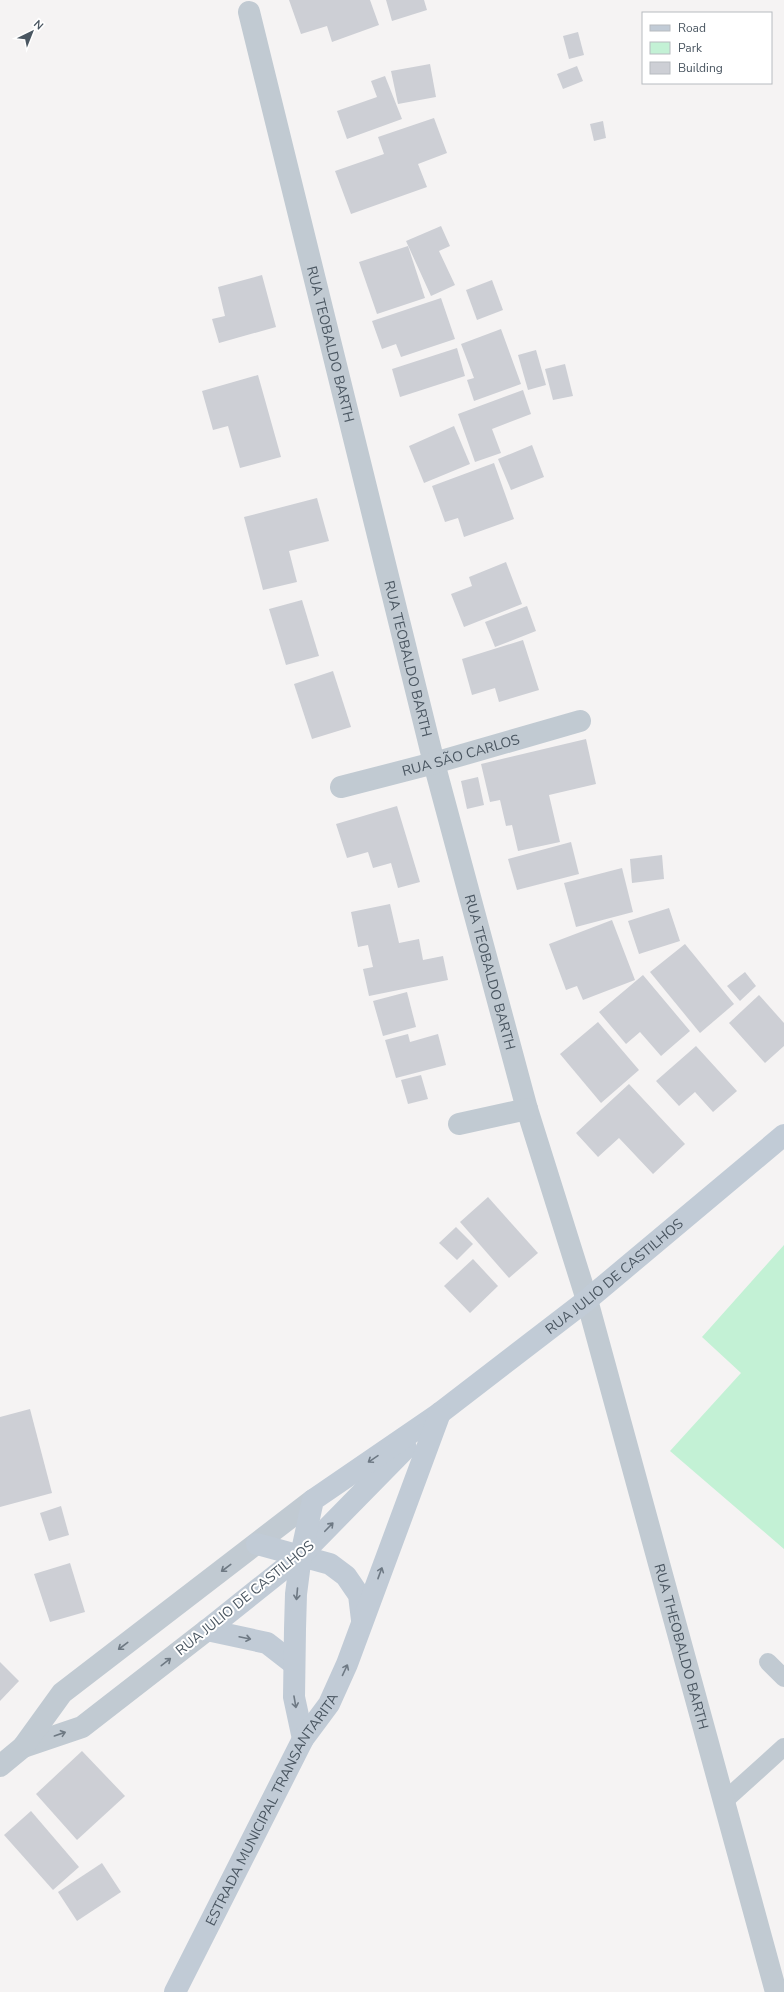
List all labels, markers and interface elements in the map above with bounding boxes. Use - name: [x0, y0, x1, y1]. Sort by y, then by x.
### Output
- north arrow: [12, 12, 52, 52]
- legend: [642, 12, 772, 84]
- text: N: [30, 17, 47, 33]
- text: Road: [678, 20, 706, 36]
- text: Park: [678, 40, 703, 56]
- text: Building: [678, 60, 723, 76]
- street label: RUA TEOBALDO BARTH: [302, 264, 359, 424]
- street label: RUA TEOBALDO BARTH: [380, 579, 437, 739]
- street label: RUA SÃO CARLOS: [400, 729, 522, 780]
- street label: RUA TEOBALDO BARTH: [460, 892, 520, 1052]
- street label: RUA JULIO DE CASTILHOS: [541, 1214, 687, 1338]
- one-way arrow: [368, 1455, 379, 1463]
- one-way arrow: [324, 1522, 334, 1532]
- street label: RUA JULIO DE CASTILHOS: [172, 1536, 319, 1660]
- street label: RUA THEOBALDO BARTH: [650, 1561, 713, 1731]
- one-way arrow: [221, 1564, 232, 1572]
- one-way arrow: [377, 1568, 385, 1580]
- one-way arrow: [293, 1587, 300, 1600]
- one-way arrow: [238, 1635, 251, 1643]
- one-way arrow: [117, 1642, 128, 1651]
- one-way arrow: [161, 1657, 172, 1666]
- one-way arrow: [341, 1665, 349, 1677]
- street label: ESTRADA MUNICIPAL TRANSANTARITA: [201, 1690, 342, 1929]
- one-way arrow: [292, 1695, 300, 1708]
- one-way arrow: [53, 1730, 65, 1738]

